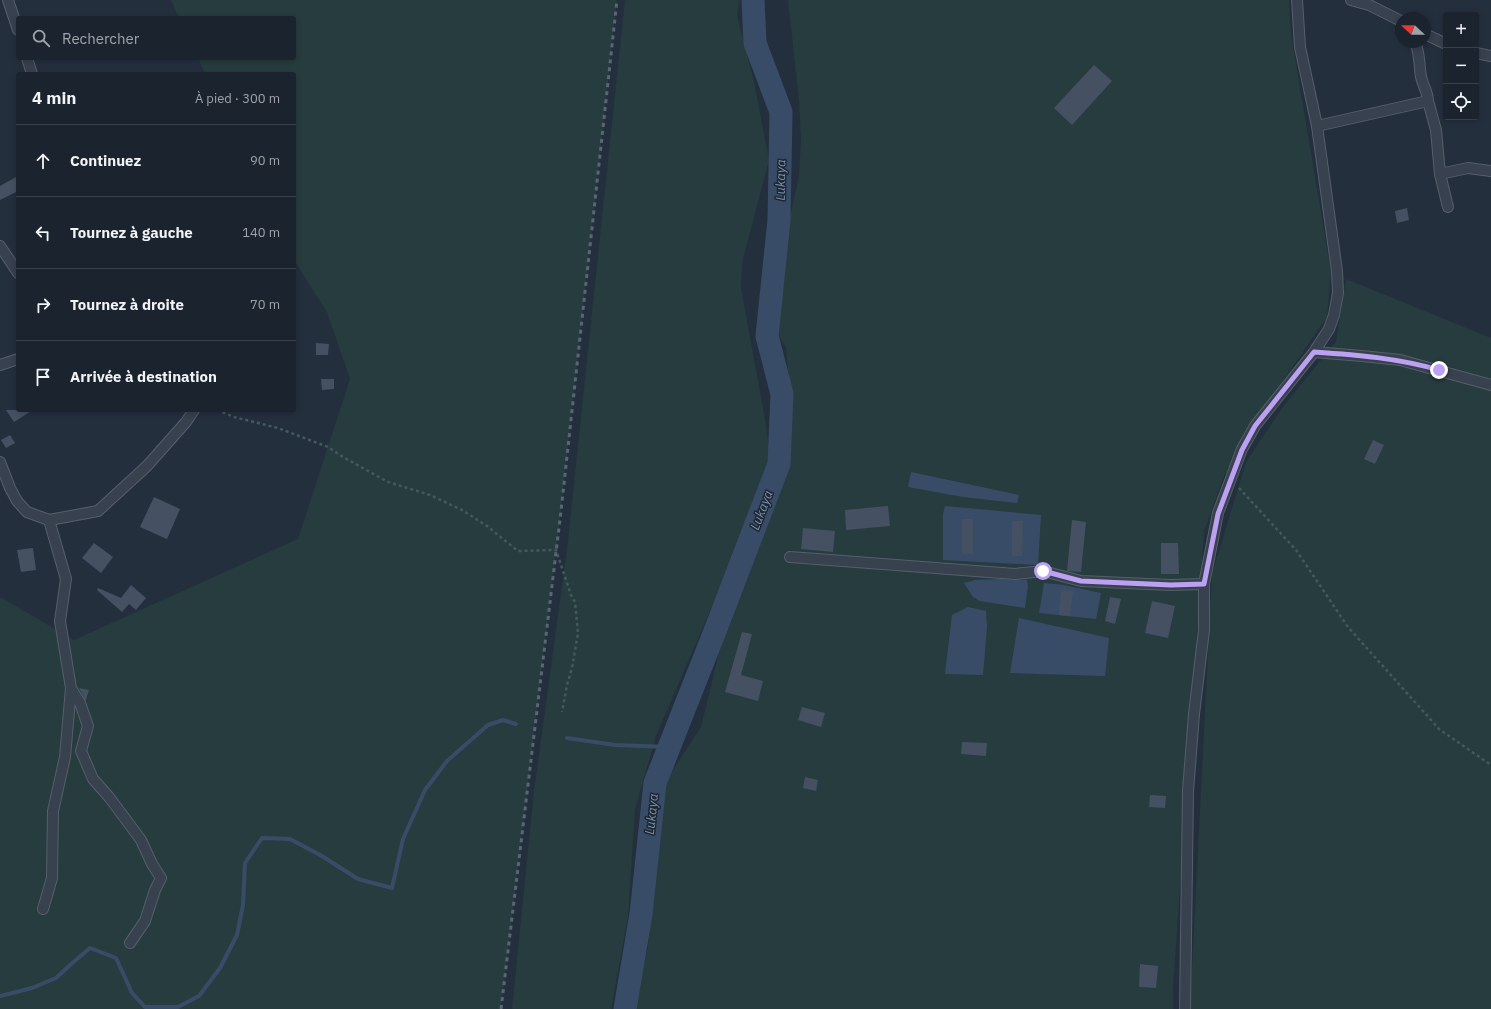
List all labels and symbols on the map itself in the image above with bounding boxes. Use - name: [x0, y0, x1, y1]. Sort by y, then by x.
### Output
- north arrow: [1395, 12, 1431, 48]
- water label: Lukaya: [772, 159, 789, 201]
- route end: [1430, 361, 1448, 379]
- water label: Lukaya: [746, 488, 777, 532]
- route start: [1034, 562, 1052, 580]
- water label: Lukaya: [641, 793, 662, 835]

